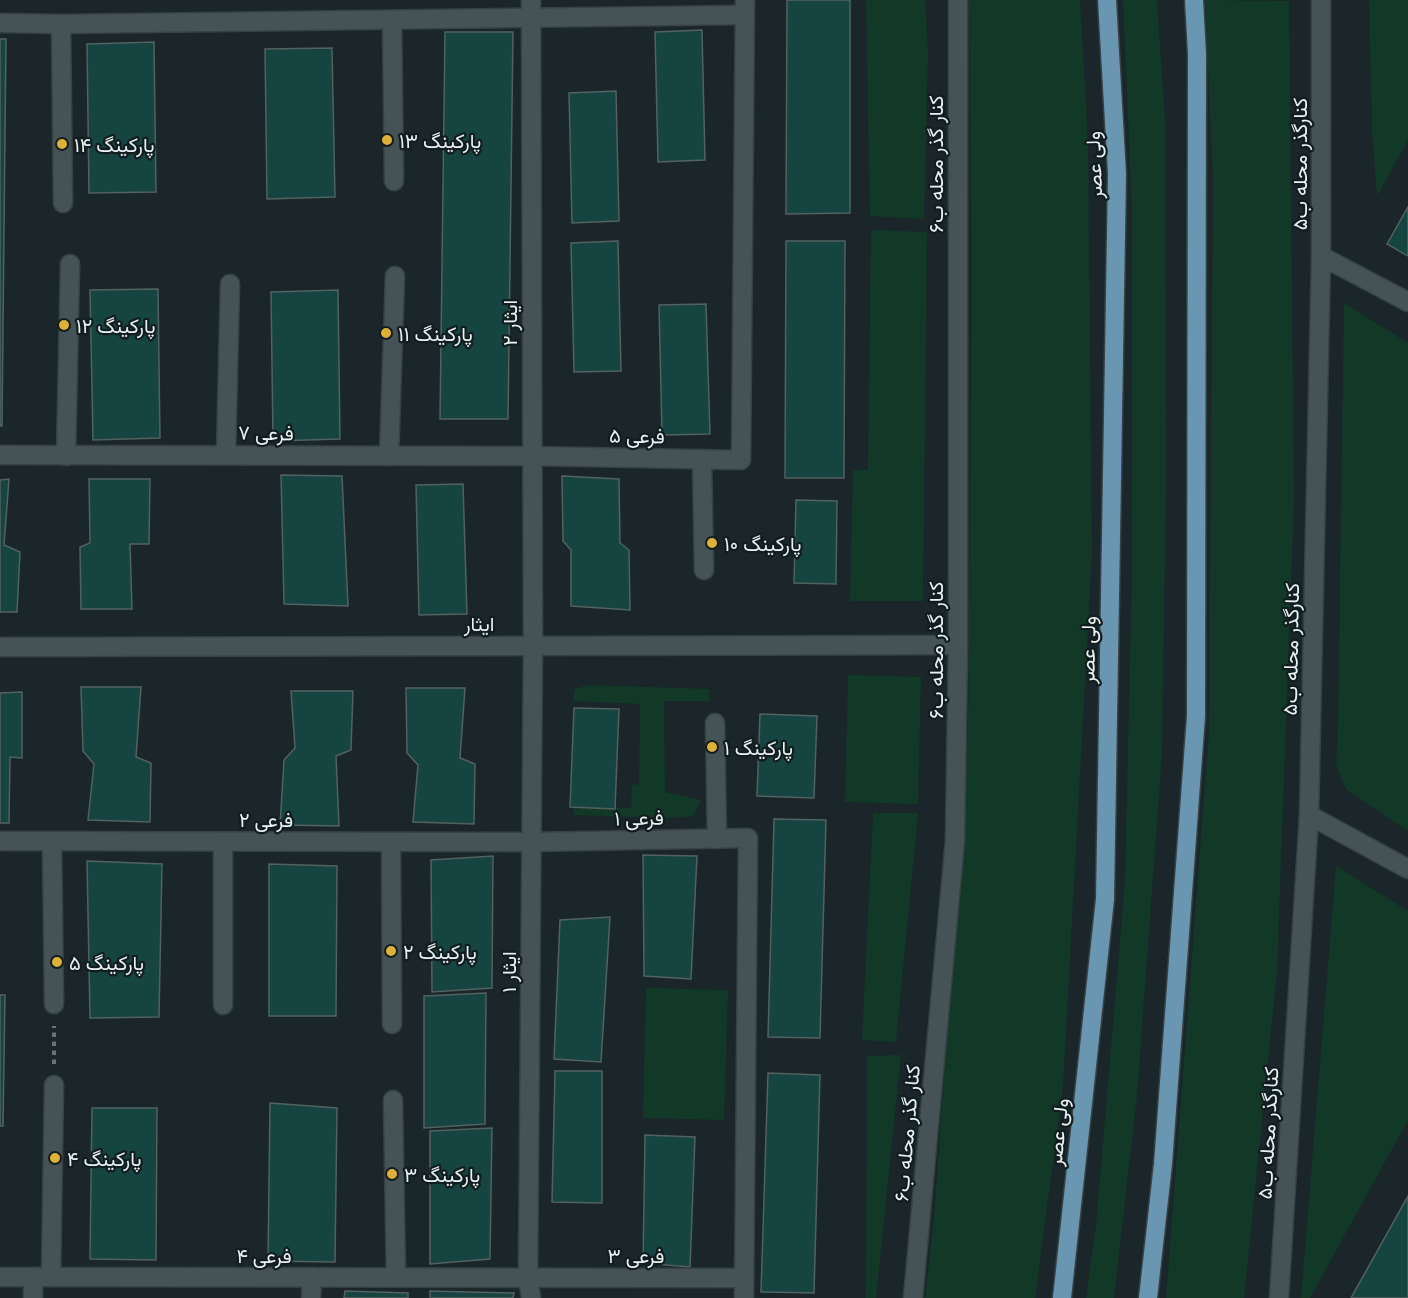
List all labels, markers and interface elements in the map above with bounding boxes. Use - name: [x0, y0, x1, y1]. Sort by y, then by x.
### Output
- street label: کنار گذر محله ب۶: [923, 95, 949, 233]
- street label: کنارگذر محله ب۵: [1287, 98, 1313, 230]
- place label: پارکینگ ۱۳: [399, 128, 481, 155]
- street label: ولی عصر: [1080, 131, 1108, 200]
- place label: پارکینگ ۱۴: [74, 132, 154, 159]
- marker: پارکینگ ۱۳: [380, 133, 394, 147]
- marker: پارکینگ ۱۴: [55, 137, 69, 151]
- street label: ایثار ۲: [497, 300, 523, 346]
- place label: پارکینگ ۱۲: [76, 313, 155, 340]
- marker: پارکینگ ۱۲: [57, 318, 71, 332]
- place label: پارکینگ ۱۱: [398, 321, 473, 348]
- marker: پارکینگ ۱۱: [379, 326, 393, 340]
- street label: فرعی ۷: [238, 420, 294, 446]
- street label: فرعی ۵: [609, 423, 665, 449]
- place label: پارکینگ ۱۰: [724, 531, 801, 558]
- marker: پارکینگ ۱۰: [705, 536, 719, 550]
- street label: کنار گذر محله ب۶: [923, 581, 949, 719]
- street label: کنارگذر محله ب۵: [1277, 582, 1305, 715]
- street label: ایثار: [463, 611, 494, 637]
- street label: ولی عصر: [1074, 616, 1102, 685]
- place label: پارکینگ ۱: [724, 735, 793, 762]
- marker: پارکینگ ۱: [705, 740, 719, 754]
- street label: فرعی ۱: [614, 805, 664, 831]
- street label: فرعی ۲: [239, 807, 293, 833]
- place label: پارکینگ ۲: [403, 939, 477, 966]
- marker: پارکینگ ۲: [384, 944, 398, 958]
- place label: پارکینگ ۵: [69, 950, 144, 977]
- street label: ایثار ۱: [496, 951, 522, 993]
- marker: پارکینگ ۵: [50, 955, 64, 969]
- street label: کنار گذر محله ب۶: [888, 1063, 926, 1203]
- street label: کنارگذر محله ب۵: [1252, 1066, 1284, 1200]
- street label: ولی عصر: [1041, 1097, 1074, 1168]
- place label: پارکینگ ۴: [67, 1146, 142, 1173]
- marker: پارکینگ ۴: [48, 1151, 62, 1165]
- place label: پارکینگ ۳: [404, 1162, 480, 1189]
- marker: پارکینگ ۳: [385, 1167, 399, 1181]
- street label: فرعی ۴: [236, 1243, 292, 1269]
- street label: فرعی ۳: [608, 1243, 664, 1269]

